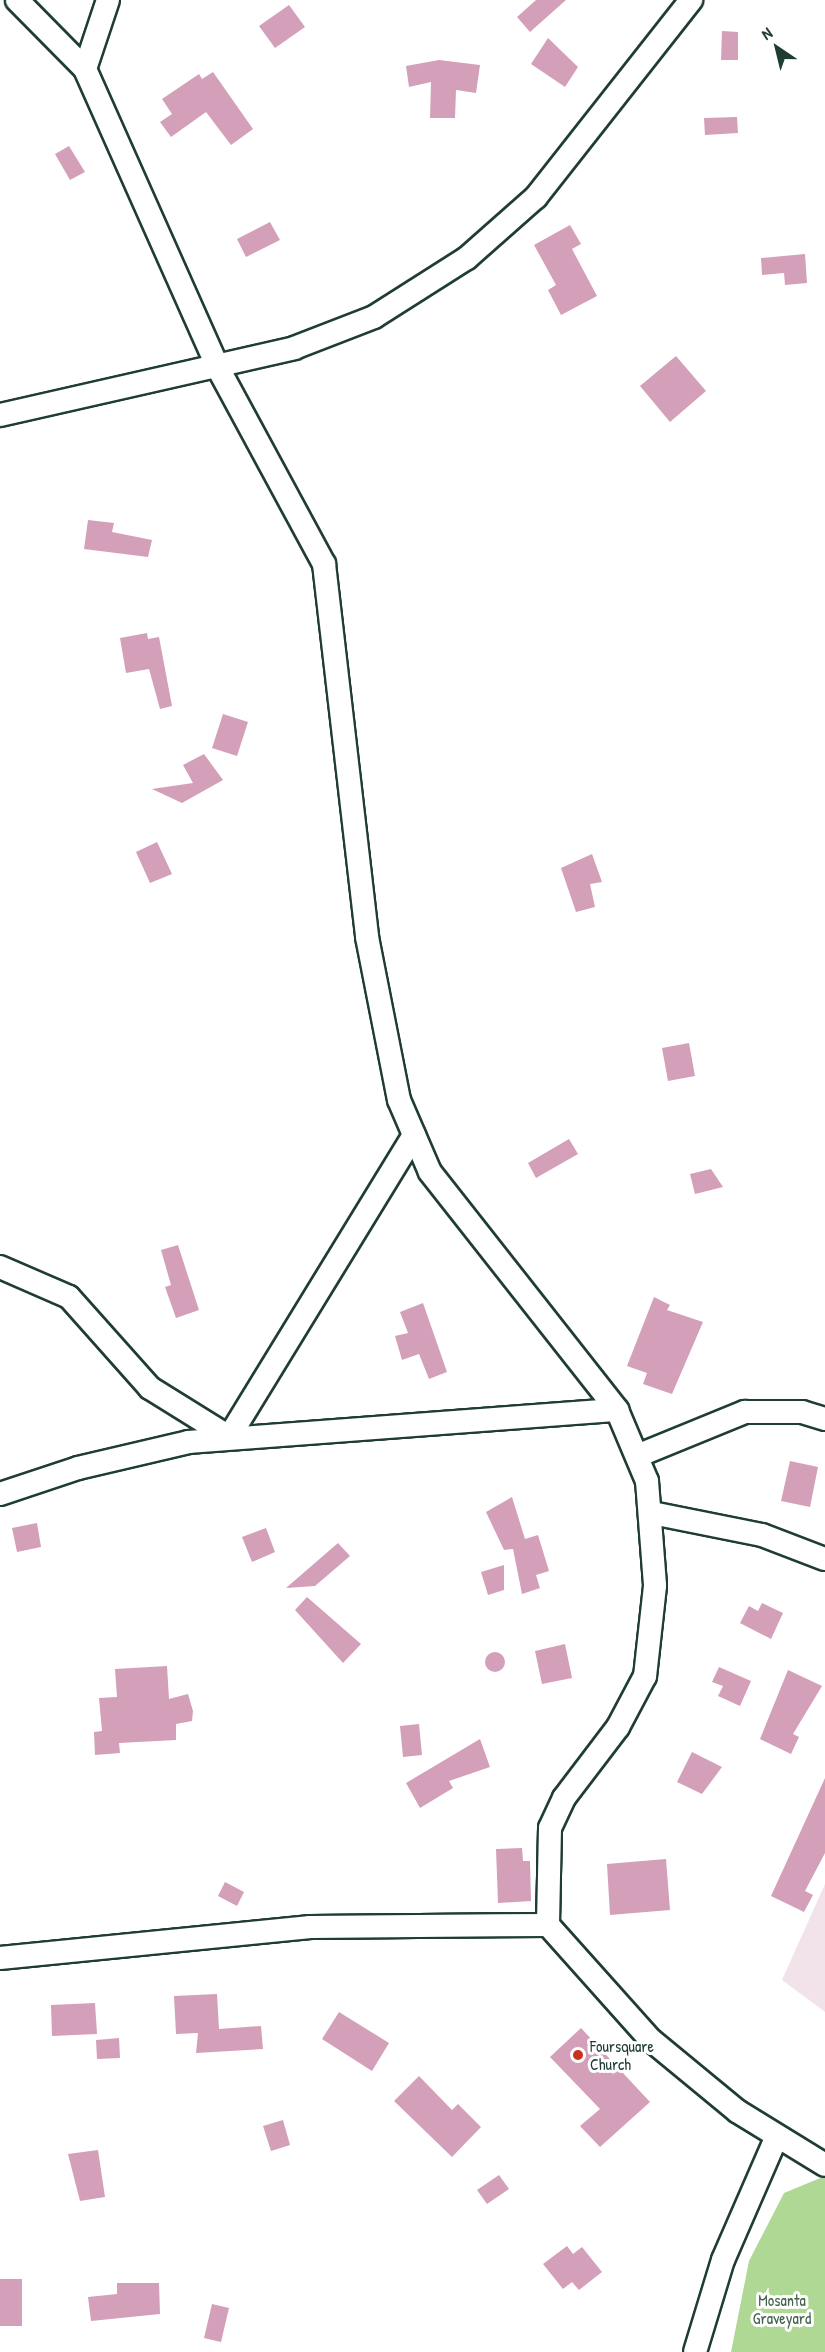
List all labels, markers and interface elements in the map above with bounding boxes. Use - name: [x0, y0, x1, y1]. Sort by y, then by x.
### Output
- north arrow: [747, 18, 807, 78]
- text: N: [757, 22, 776, 45]
- place label: Foursquare Church: [590, 2036, 654, 2074]
- marker: Foursquare Church: [571, 2048, 585, 2062]
- park label: Mosanta Graveyard: [753, 2290, 811, 2328]

